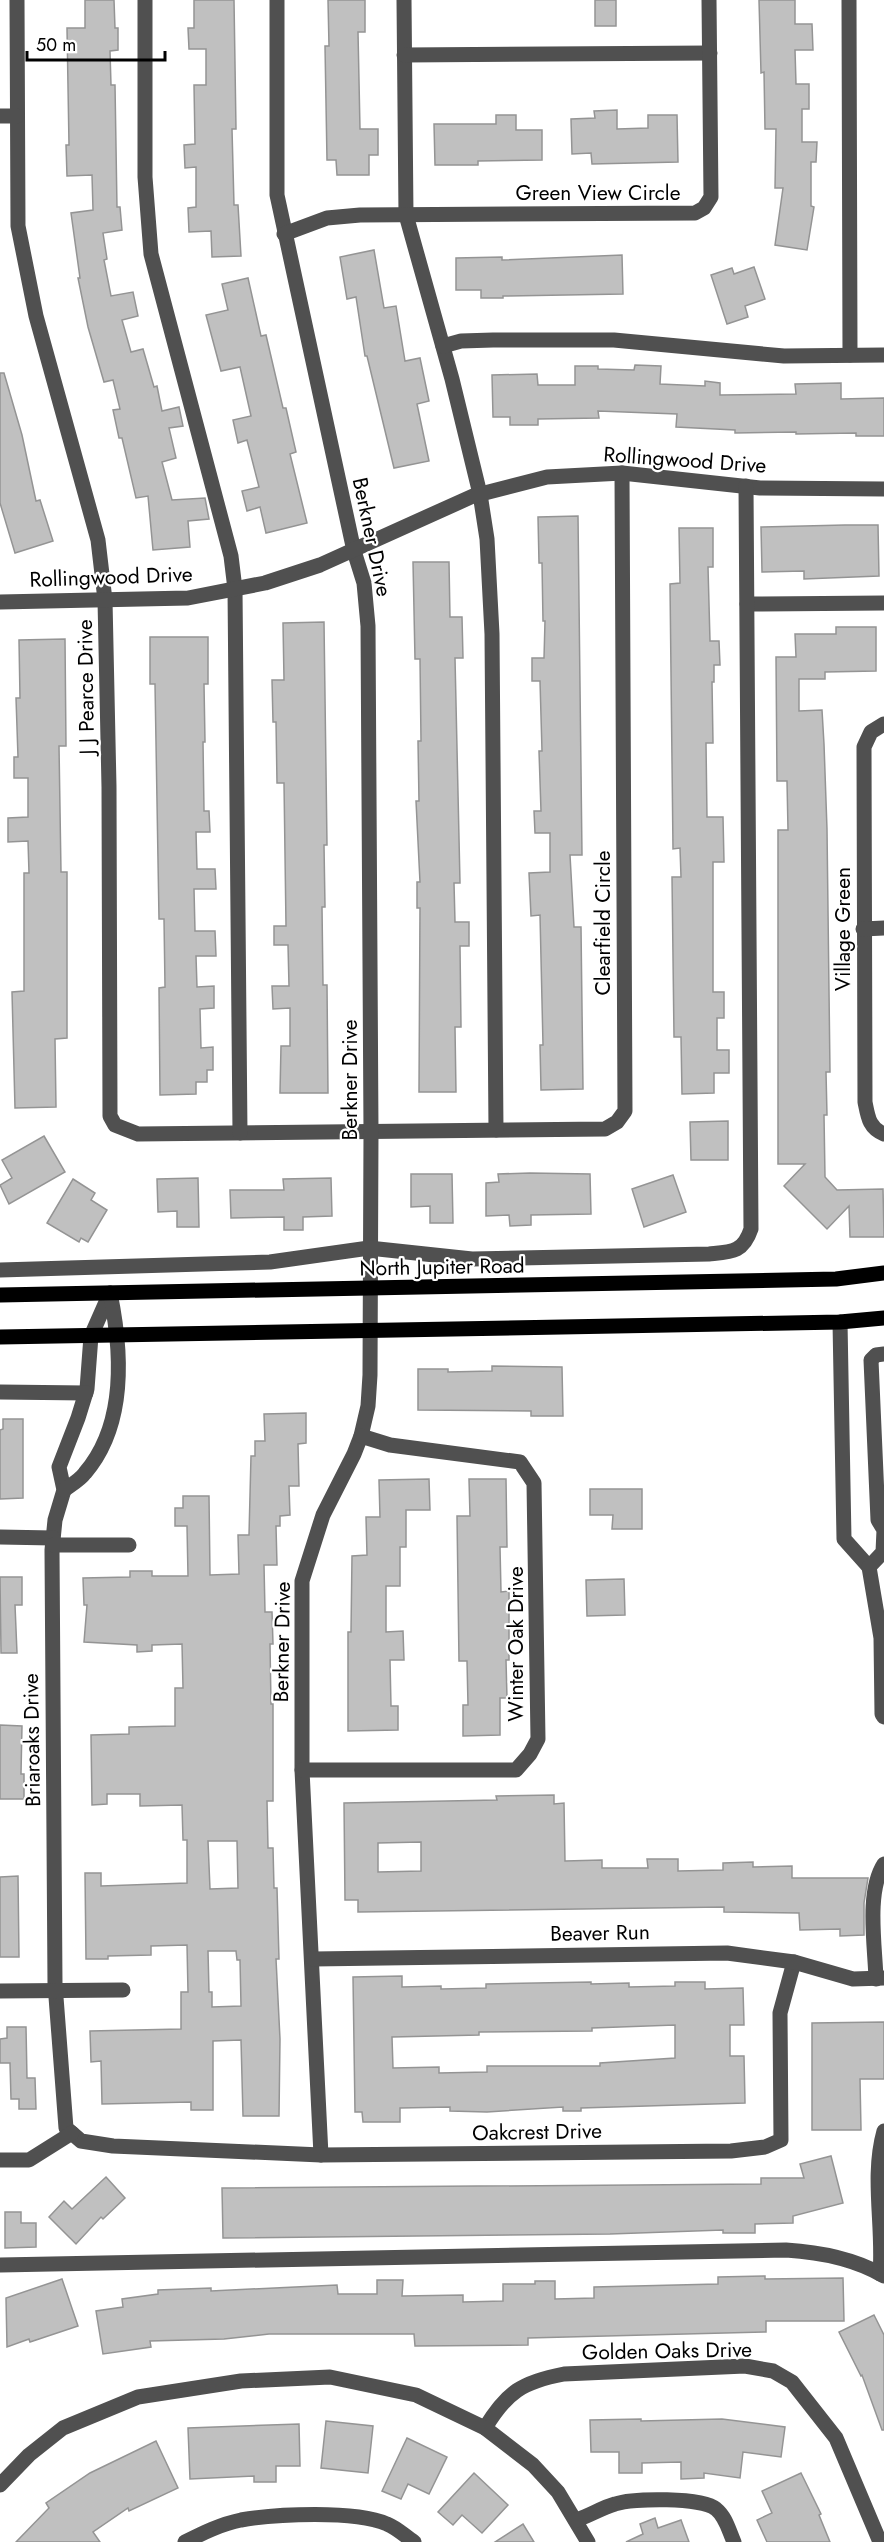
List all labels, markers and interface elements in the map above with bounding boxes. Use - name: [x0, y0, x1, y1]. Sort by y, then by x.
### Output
- scale bar: [27, 24, 165, 62]
- text: 50 m: [36, 32, 76, 58]
- street label: Green View Circle: [516, 178, 681, 208]
- street label: Rollingwood Drive: [603, 439, 768, 481]
- street label: Berkner Drive: [345, 475, 399, 599]
- street label: Rollingwood Drive: [29, 559, 193, 595]
- street label: J J Pearce Drive: [70, 619, 102, 758]
- street label: Clearfield Circle: [588, 850, 618, 996]
- street label: Village Green: [828, 867, 858, 991]
- street label: Berkner Drive: [335, 1019, 365, 1141]
- street label: North Jupiter Road: [359, 1251, 525, 1283]
- street label: Winter Oak Drive: [501, 1566, 531, 1722]
- street label: Berkner Drive: [266, 1581, 298, 1703]
- street label: Briaroaks Drive: [16, 1673, 48, 1807]
- street label: Beaver Run: [550, 1917, 650, 1949]
- street label: Oakcrest Drive: [472, 2116, 602, 2148]
- street label: Golden Oaks Drive: [582, 2335, 752, 2367]

